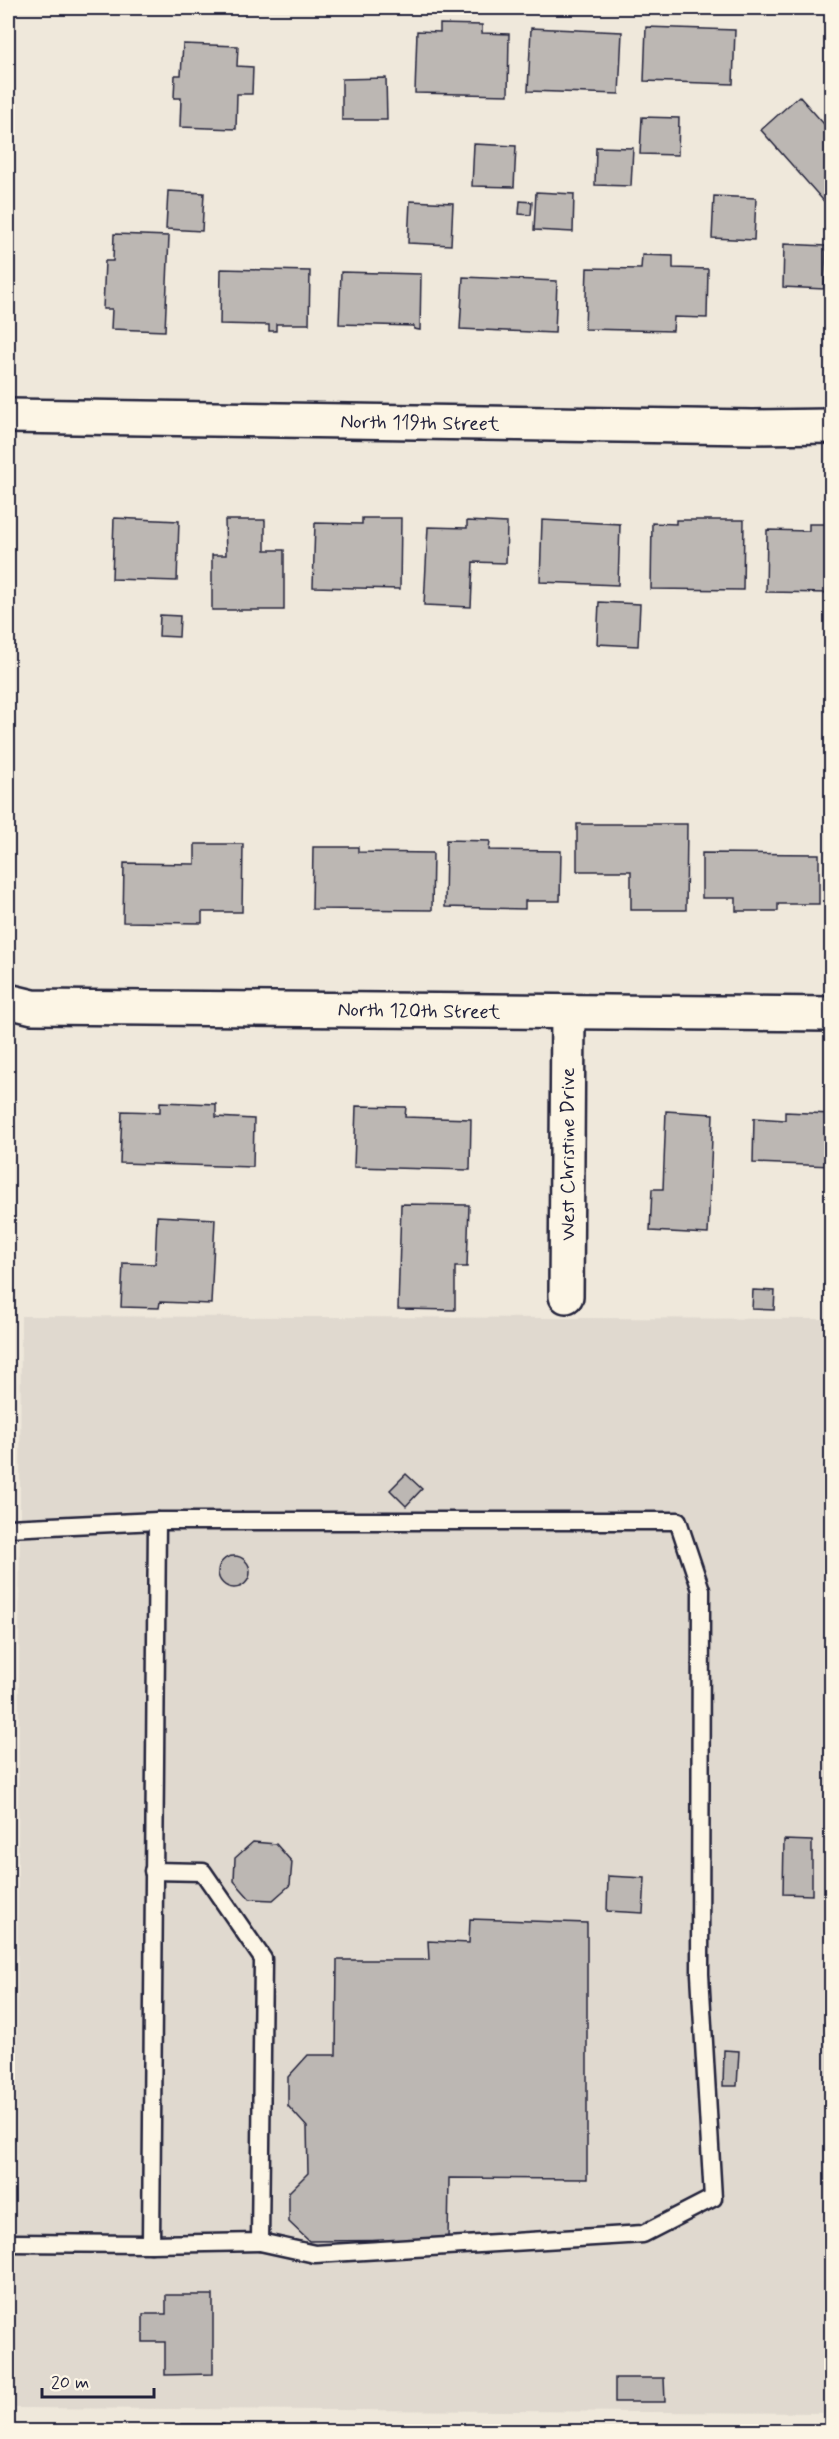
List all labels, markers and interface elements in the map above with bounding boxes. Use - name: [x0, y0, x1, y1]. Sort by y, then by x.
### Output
- street label: North 119th Street: [340, 409, 500, 438]
- street label: North 120th Street: [337, 997, 501, 1026]
- street label: West Christine Drive: [555, 1067, 582, 1241]
- scale bar: [42, 2361, 154, 2399]
- text: 20 m: [51, 2371, 89, 2395]

